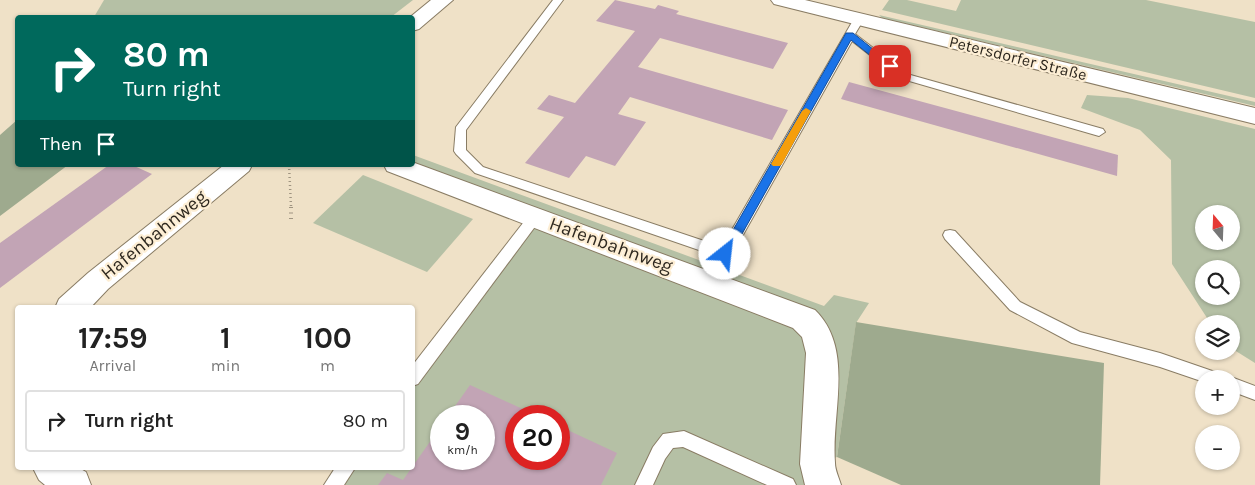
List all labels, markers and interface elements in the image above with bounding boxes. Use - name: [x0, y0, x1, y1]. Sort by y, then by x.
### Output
- street label: Petersdorfer Straße: [947, 32, 1089, 84]
- text: 80 m: [123, 34, 210, 75]
- icon: right: [40, 35, 105, 100]
- pin: [869, 45, 911, 87]
- icon: arrive: [876, 52, 904, 80]
- text: Turn right: [123, 76, 221, 102]
- icon: arrive: [92, 130, 120, 158]
- text: Then: [40, 133, 82, 155]
- street label: Hafenbahnweg: [97, 185, 212, 284]
- north arrow: [1195, 205, 1240, 250]
- map controls: [1195, 205, 1240, 470]
- street label: Hafenbahnweg: [546, 212, 676, 278]
- position arrow: [698, 227, 750, 279]
- button: search: [1195, 260, 1240, 305]
- button: layers: [1195, 315, 1240, 360]
- text: 17:59: [78, 320, 148, 356]
- text: 1: [220, 320, 231, 356]
- text: 100: [303, 320, 352, 356]
- text: Arrival: [89, 356, 136, 375]
- text: min: [211, 356, 240, 375]
- text: m: [320, 356, 335, 375]
- button: +: [1195, 370, 1240, 415]
- speed limit sign: 20: [505, 405, 570, 470]
- icon: right: [42, 407, 70, 435]
- text: Turn right: [85, 410, 174, 432]
- text: 80 m: [343, 410, 388, 432]
- text: 9: [455, 417, 470, 446]
- button: −: [1195, 425, 1240, 470]
- text: km/h: [447, 443, 478, 457]

